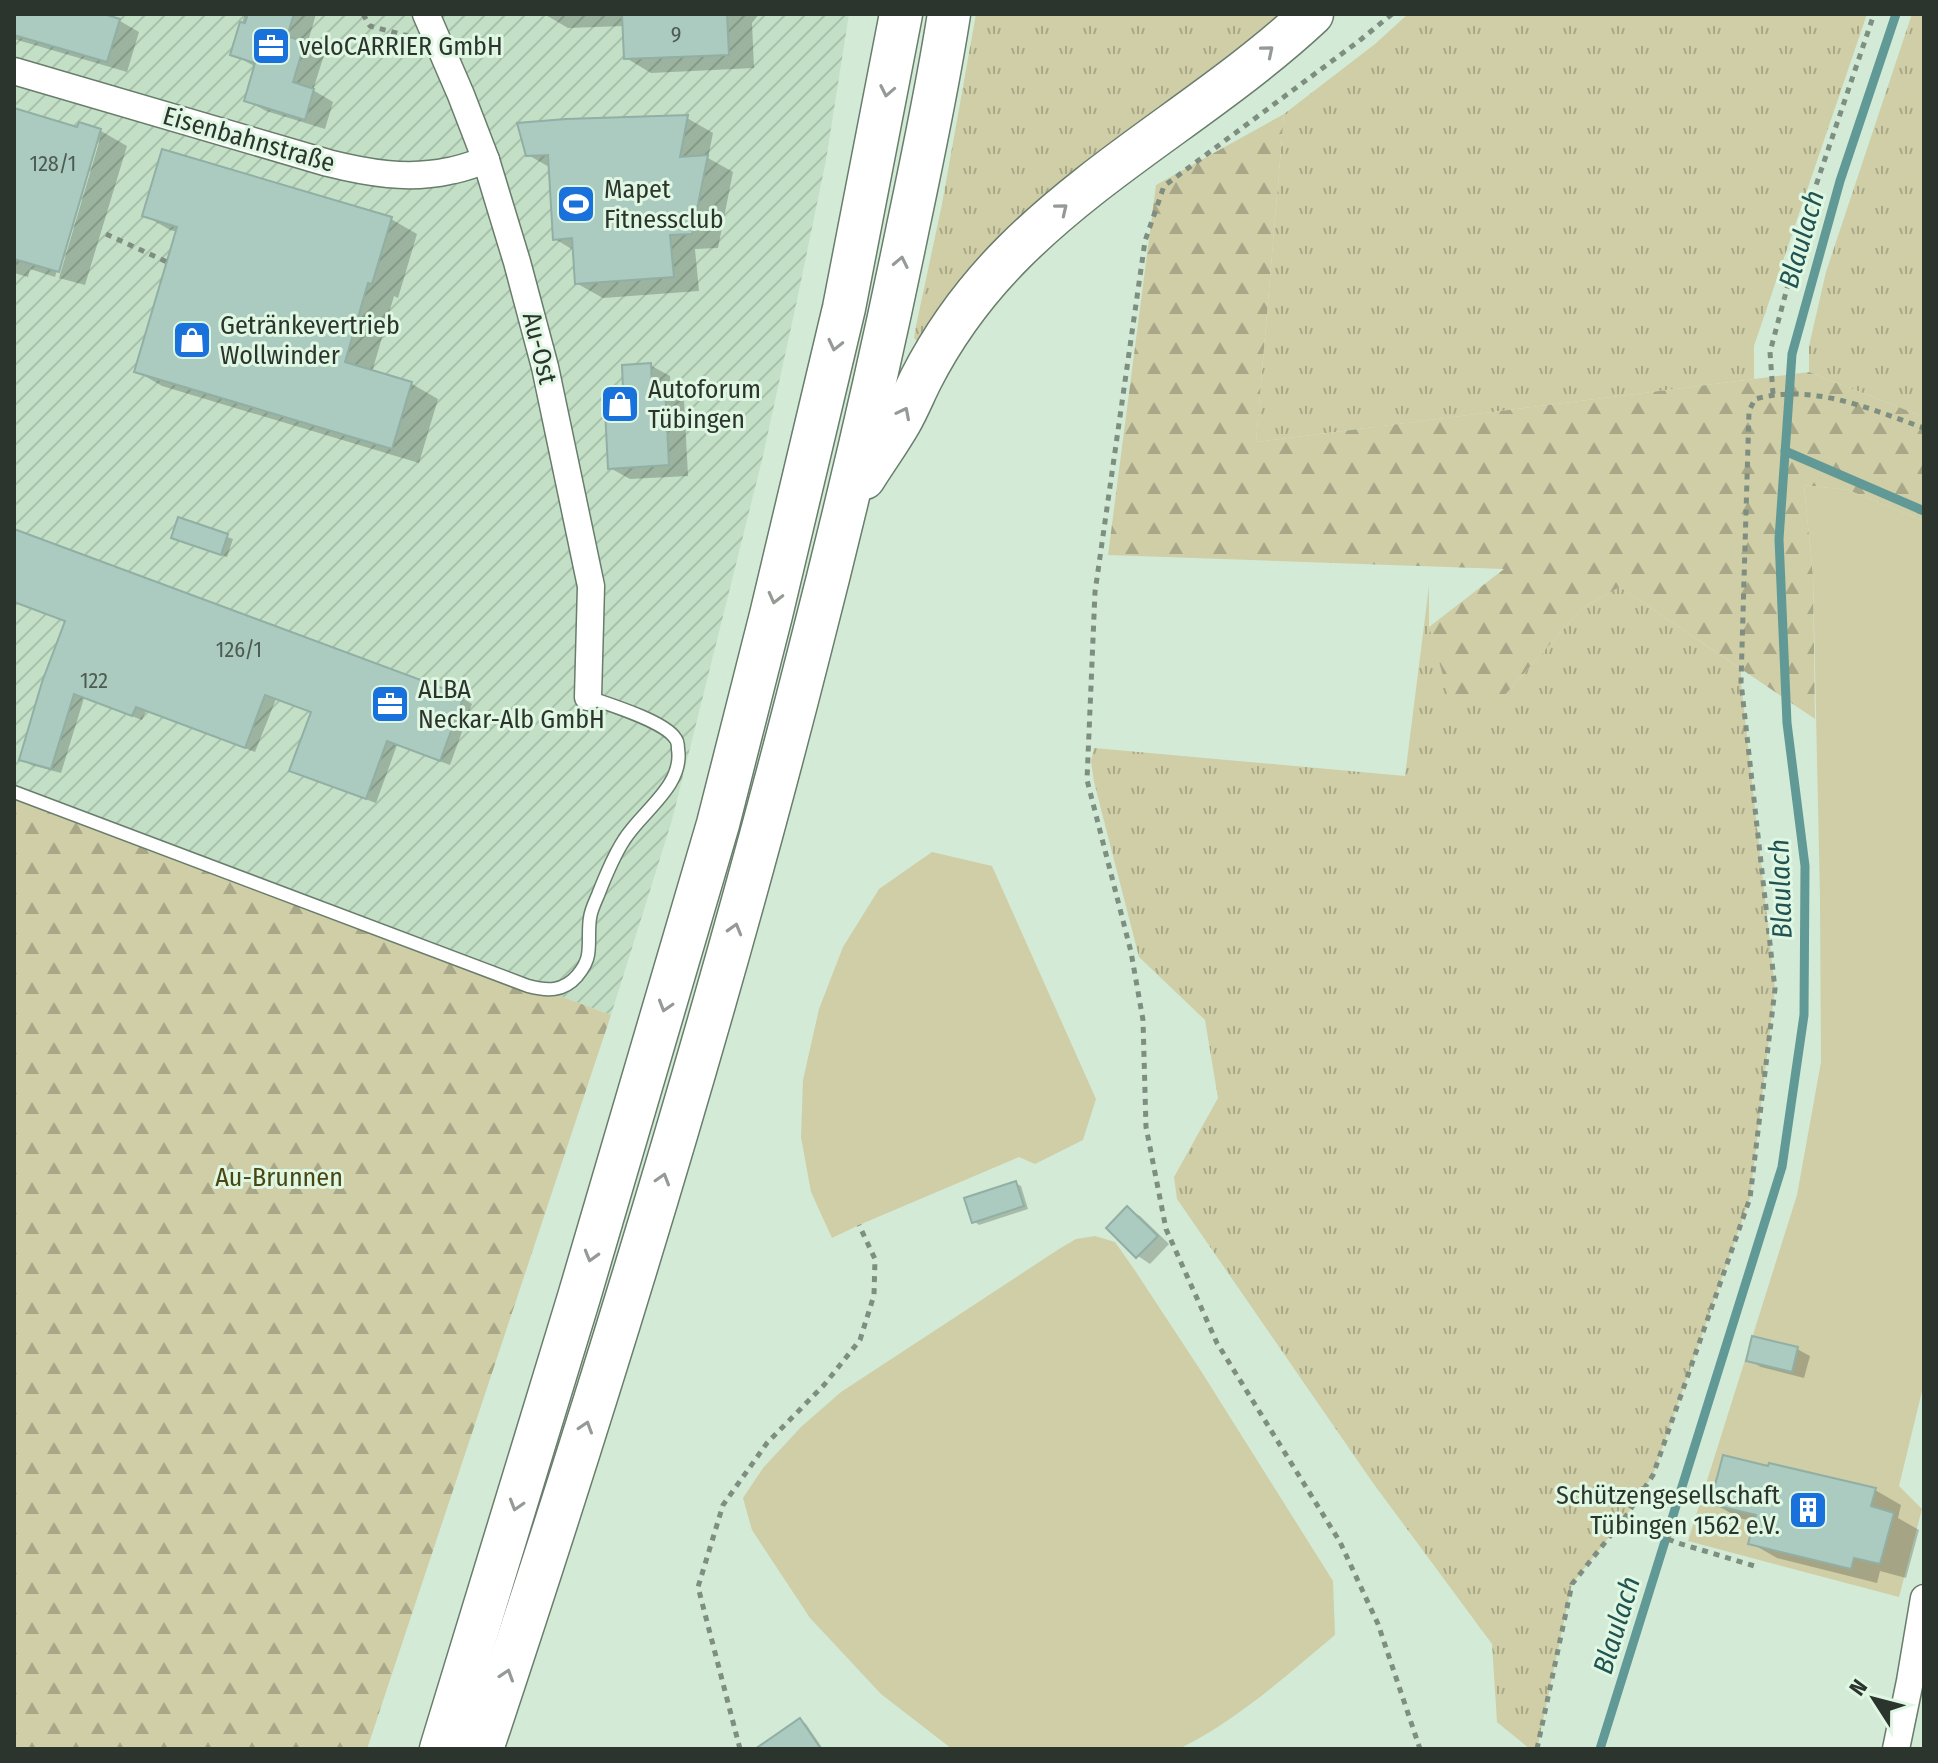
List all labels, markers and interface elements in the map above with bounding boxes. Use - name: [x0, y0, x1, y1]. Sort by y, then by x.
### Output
- house number: 9: [671, 21, 681, 48]
- office icon: veloCARRIER GmbH: [250, 25, 292, 67]
- place label: veloCARRIER GmbH: [299, 31, 503, 62]
- one-way arrow: [1259, 46, 1274, 61]
- one-way arrow: [879, 83, 896, 97]
- street label: Eisenbahnstraße: [159, 100, 338, 179]
- house number: 128/1: [30, 150, 76, 177]
- place label: Mapet Fitnessclub: [604, 174, 724, 235]
- sports icon: Mapet Fitnessclub: [555, 183, 597, 225]
- water label: Blaulach: [1772, 187, 1831, 292]
- one-way arrow: [1052, 204, 1067, 219]
- one-way arrow: [892, 256, 909, 270]
- street label: Au-Ost: [516, 309, 563, 388]
- place label: Getränkevertrieb Wollwinder: [220, 310, 400, 371]
- shop icon: Getränkevertrieb Wollwinder: [171, 319, 213, 361]
- one-way arrow: [827, 338, 844, 352]
- place label: Autoforum Tübingen: [648, 374, 761, 435]
- shop icon: Autoforum Tübingen: [599, 383, 641, 425]
- one-way arrow: [895, 406, 910, 421]
- one-way arrow: [767, 591, 784, 605]
- house number: 126/1: [216, 636, 262, 663]
- house number: 122: [80, 667, 108, 694]
- place label: ALBA Neckar-Alb GmbH: [418, 674, 605, 735]
- office icon: ALBA Neckar-Alb GmbH: [369, 683, 411, 725]
- water label: Blaulach: [1762, 838, 1799, 939]
- one-way arrow: [726, 923, 743, 937]
- one-way arrow: [658, 999, 674, 1013]
- park label: Au-Brunnen: [215, 1162, 343, 1193]
- one-way arrow: [654, 1172, 670, 1186]
- one-way arrow: [584, 1248, 600, 1262]
- one-way arrow: [576, 1421, 592, 1435]
- place label: Schützengesellschaft Tübingen 1562 e.V.: [1556, 1480, 1780, 1541]
- building icon: Schützengesellschaft Tübingen 1562 e.V.: [1787, 1489, 1829, 1531]
- one-way arrow: [509, 1497, 525, 1511]
- water label: Blaulach: [1586, 1573, 1647, 1678]
- north arrow: [1834, 1659, 1914, 1739]
- one-way arrow: [498, 1669, 514, 1682]
- text: N: [1843, 1674, 1873, 1701]

